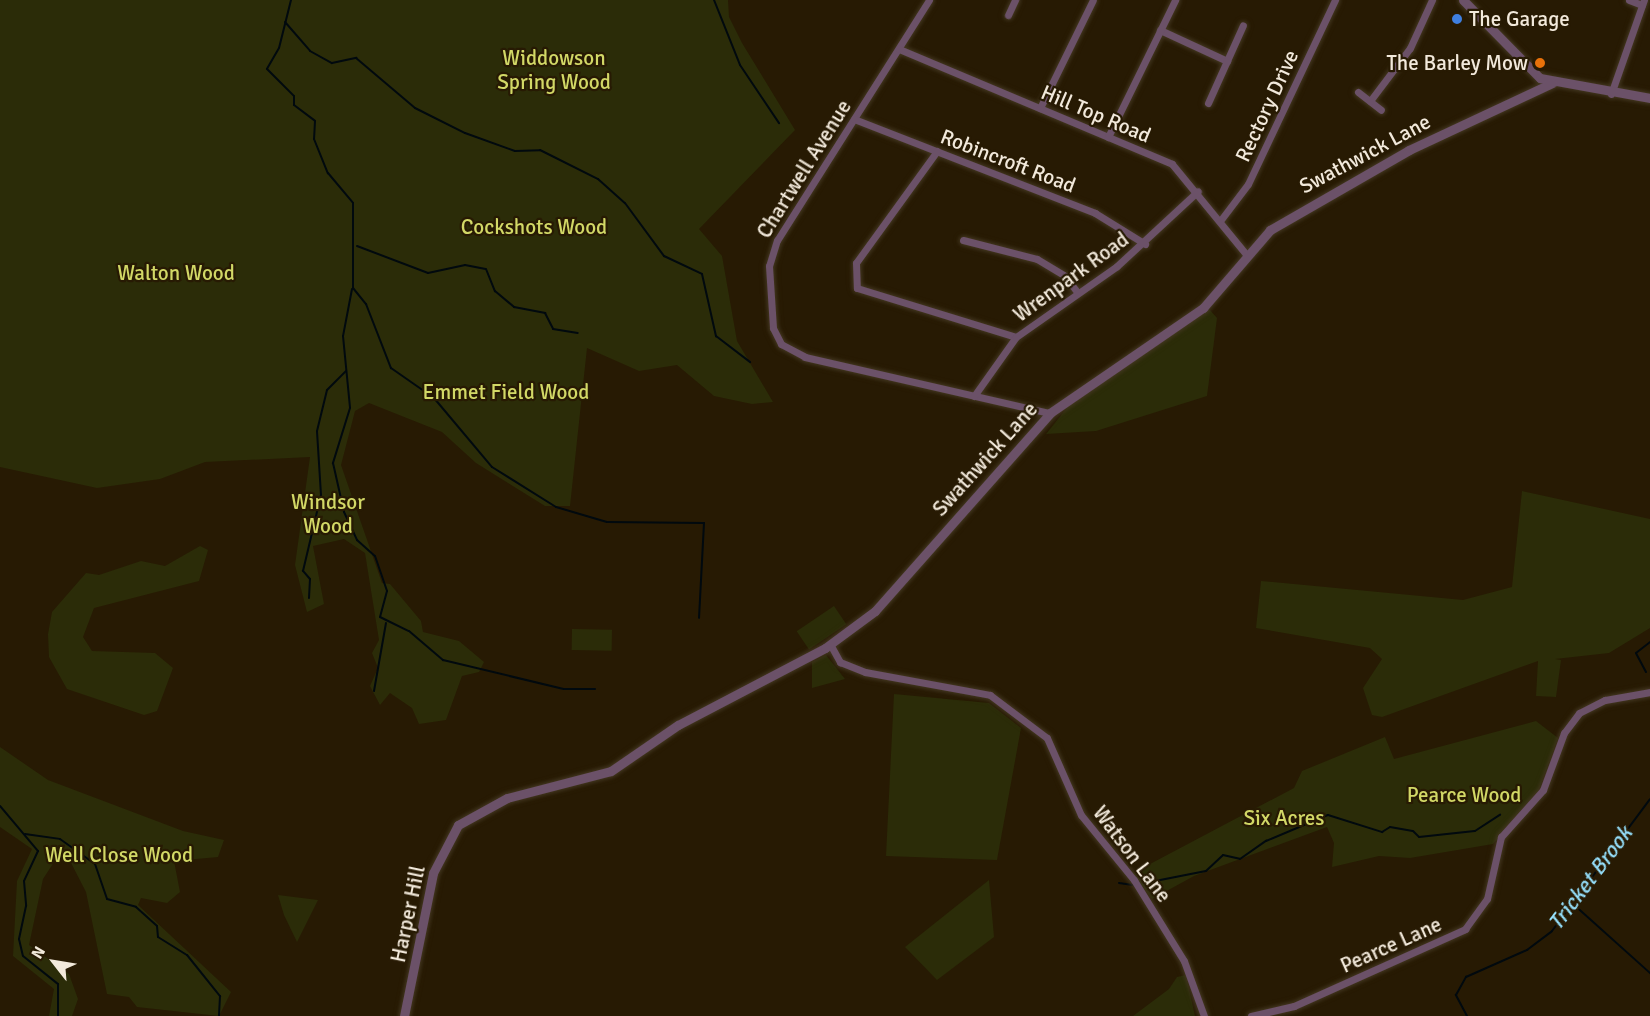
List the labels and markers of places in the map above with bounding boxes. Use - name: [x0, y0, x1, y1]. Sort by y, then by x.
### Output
- place label: The Garage: [1469, 6, 1570, 32]
- marker: The Garage: [1450, 12, 1464, 26]
- place label: The Barley Mow: [1387, 50, 1528, 76]
- marker: The Barley Mow: [1533, 56, 1547, 70]

